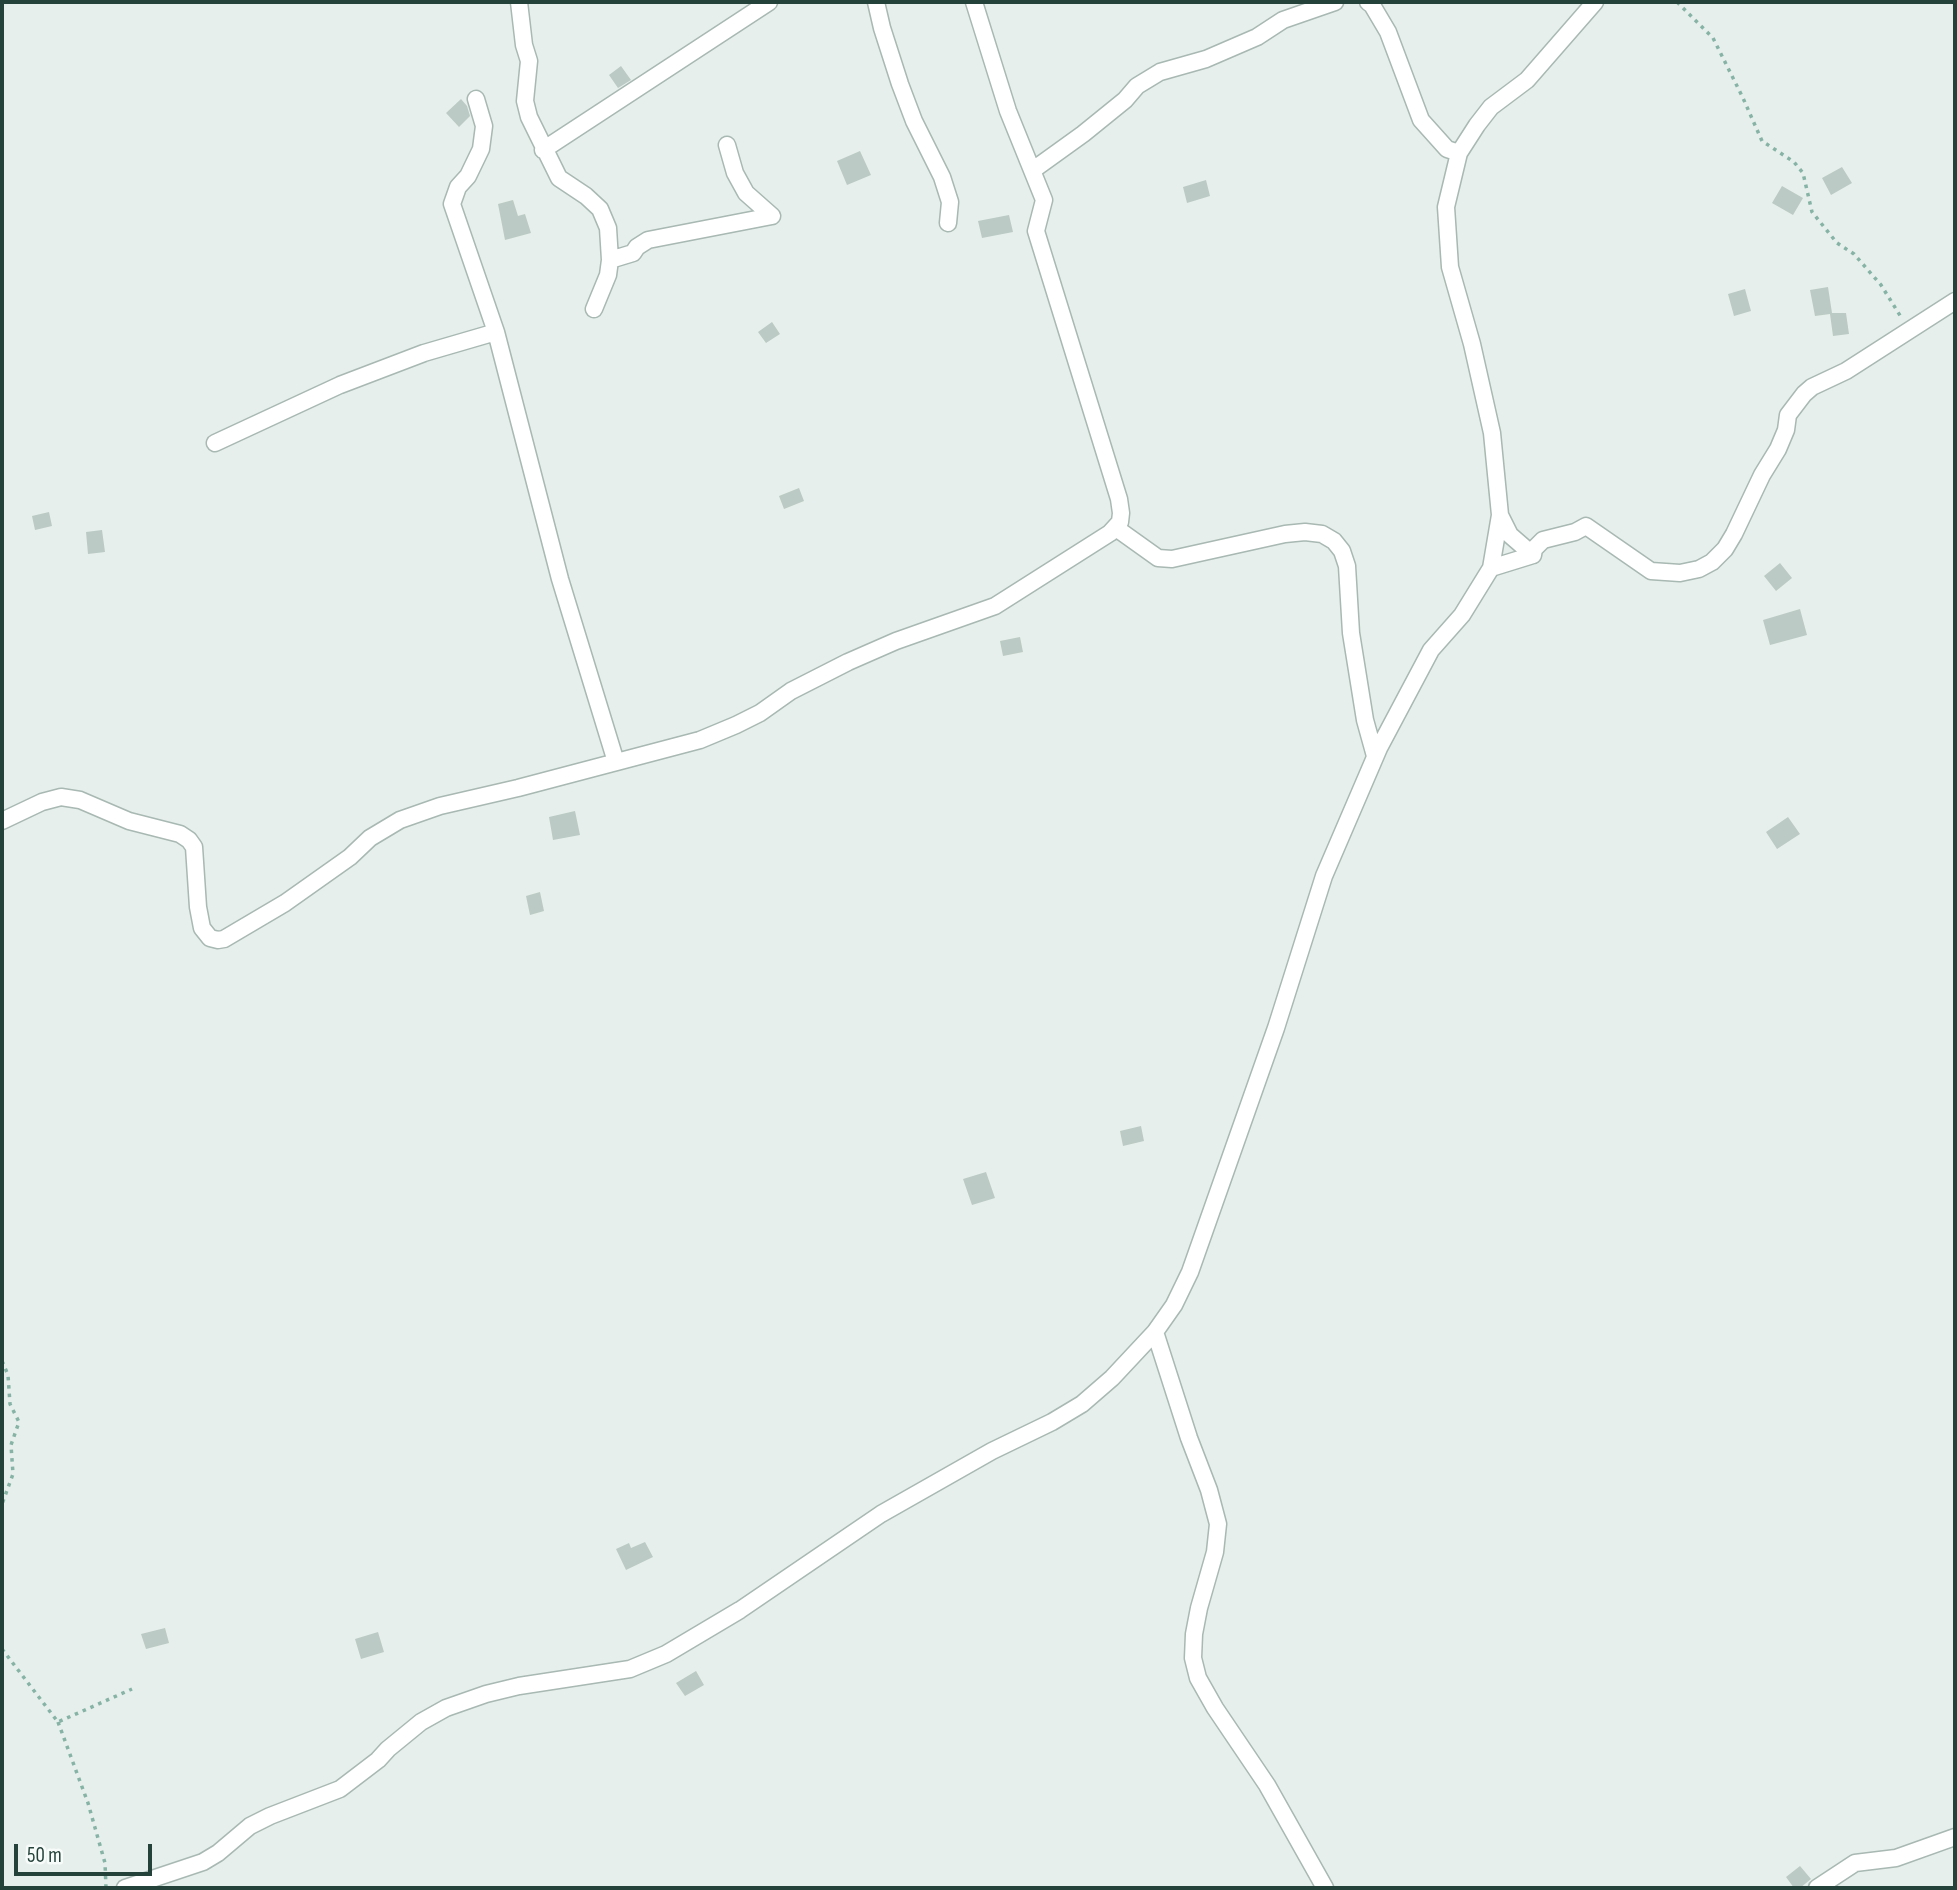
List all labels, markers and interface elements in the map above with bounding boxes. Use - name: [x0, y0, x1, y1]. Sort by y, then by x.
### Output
- scale bar: [18, 1830, 156, 1874]
- text: 50 m: [27, 1843, 62, 1868]

